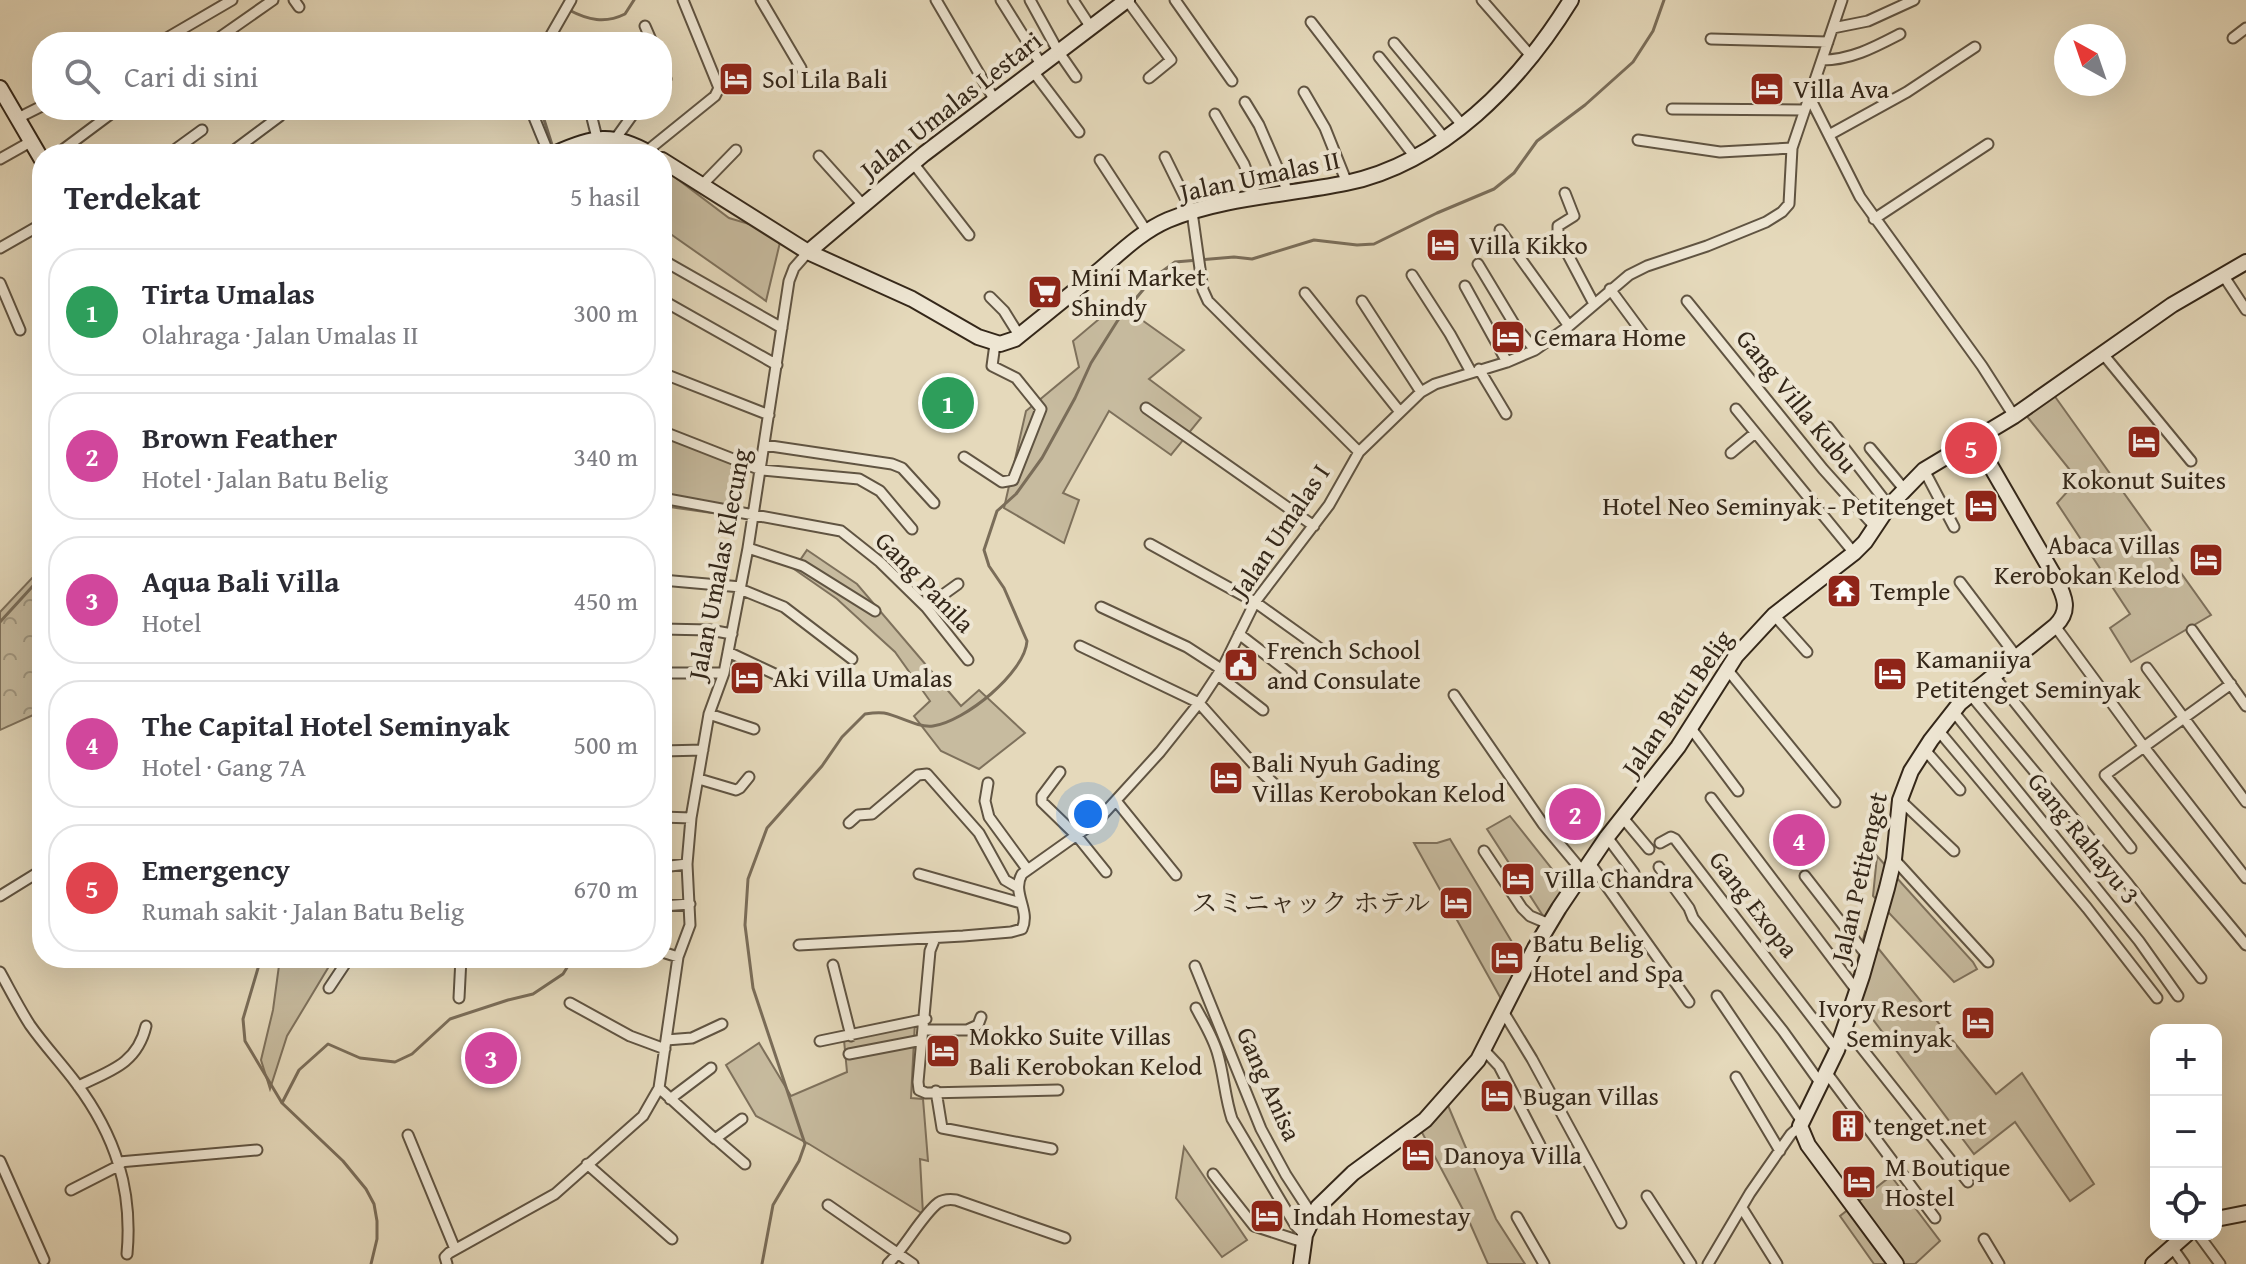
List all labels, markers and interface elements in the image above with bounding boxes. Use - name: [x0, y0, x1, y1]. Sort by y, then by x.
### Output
- street label: Jalan Umalas Lestari: [849, 21, 1050, 190]
- north arrow: [2054, 24, 2126, 96]
- search box: [32, 32, 672, 120]
- icon: search: [60, 54, 104, 98]
- text: Cari di sini: [124, 54, 259, 98]
- place label: Sol Lila Bali: [762, 59, 888, 98]
- hotel icon: Sol Lila Bali: [717, 60, 755, 98]
- place label: Villa Ava: [1793, 69, 1890, 108]
- hotel icon: Villa Ava: [1748, 70, 1786, 108]
- street label: Jalan Umalas II: [1173, 140, 1344, 212]
- text: Terdekat: [64, 172, 201, 221]
- text: 5 hasil: [570, 177, 640, 216]
- place label: Villa Kikko: [1469, 225, 1588, 264]
- hotel icon: Villa Kikko: [1424, 226, 1462, 264]
- place label: Mini Market Shindy: [1071, 257, 1206, 326]
- text: Tirta Umalas: [142, 271, 315, 315]
- supermarket icon: Mini Market Shindy: [1026, 273, 1064, 311]
- text: 1: [85, 293, 99, 332]
- text: 300 m: [573, 293, 638, 332]
- text: Olahraga · Jalan Umalas II: [142, 315, 418, 354]
- place label: Cemara Home: [1534, 317, 1686, 356]
- hotel icon: Cemara Home: [1489, 318, 1527, 356]
- street label: Gang Villa Kubu: [1727, 320, 1868, 481]
- pin: 1: [922, 373, 974, 433]
- text: Brown Feather: [142, 415, 337, 459]
- pin: 5: [1945, 418, 1997, 478]
- hotel icon: Kokonut Suites: [2125, 423, 2163, 461]
- text: 2: [85, 437, 99, 476]
- text: 340 m: [573, 437, 638, 476]
- street label: Jalan Umalas Klecung: [676, 445, 760, 686]
- street label: Jalan Umalas I: [1218, 456, 1339, 608]
- text: Hotel · Jalan Batu Belig: [142, 459, 388, 498]
- place label: Kokonut Suites: [2062, 460, 2226, 499]
- place label: Hotel Neo Seminyak - Petitenget: [1602, 486, 1955, 525]
- hotel icon: Hotel Neo Seminyak - Petitenget: [1962, 487, 2000, 525]
- street label: Gang Panila: [867, 522, 985, 642]
- place label: Abaca Villas Kerobokan Kelod: [1994, 525, 2180, 594]
- hotel icon: Abaca Villas Kerobokan Kelod: [2187, 541, 2225, 579]
- text: Aqua Bali Villa: [142, 559, 340, 603]
- place label: Temple: [1870, 571, 1951, 610]
- temple icon: Temple: [1825, 572, 1863, 610]
- text: 3: [85, 581, 99, 620]
- text: 450 m: [573, 581, 638, 620]
- text: Hotel: [142, 603, 201, 642]
- street label: Jalan Batu Belig: [1610, 621, 1742, 786]
- place label: French School and Consulate: [1267, 630, 1421, 699]
- place label: Kamaniiya Petitenget Seminyak: [1916, 639, 2142, 708]
- public building icon: French School and Consulate: [1222, 646, 1260, 684]
- hotel icon: Kamaniiya Petitenget Seminyak: [1871, 655, 1909, 693]
- place label: Aki Villa Umalas: [773, 658, 953, 697]
- hotel icon: Aki Villa Umalas: [728, 659, 766, 697]
- text: The Capital Hotel Seminyak: [142, 703, 509, 747]
- text: 4: [85, 725, 99, 764]
- text: 500 m: [573, 725, 638, 764]
- place label: Bali Nyuh Gading Villas Kerobokan Kelod: [1252, 743, 1505, 812]
- text: Hotel · Gang 7A: [142, 747, 306, 786]
- hotel icon: Bali Nyuh Gading Villas Kerobokan Kelod: [1207, 759, 1245, 797]
- street label: Gang Rahayu 3: [2019, 763, 2150, 912]
- pin: 2: [1549, 784, 1601, 844]
- street label: Jalan Petitenget: [1819, 788, 1897, 969]
- your location: [1068, 794, 1108, 834]
- pin: 4: [1773, 810, 1825, 870]
- street label: Gang Exopa: [1700, 842, 1809, 966]
- text: Emergency: [142, 847, 290, 891]
- place label: Villa Chandra: [1544, 859, 1694, 898]
- hotel icon: Villa Chandra: [1499, 860, 1537, 898]
- text: 5: [85, 869, 99, 908]
- text: 670 m: [573, 869, 638, 908]
- place label: スミニャック ホテル: [1192, 883, 1430, 922]
- hotel icon: スミニャック ホテル: [1437, 884, 1475, 922]
- text: Rumah sakit · Jalan Batu Belig: [142, 891, 464, 930]
- place label: Batu Belig Hotel and Spa: [1533, 923, 1684, 992]
- hotel icon: Batu Belig Hotel and Spa: [1488, 939, 1526, 977]
- place label: Ivory Resort Seminyak: [1818, 988, 1953, 1057]
- hotel icon: Ivory Resort Seminyak: [1959, 1004, 1997, 1042]
- place label: Mokko Suite Villas Bali Kerobokan Kelod: [969, 1016, 1202, 1085]
- street label: Gang Anisa: [1227, 1021, 1312, 1148]
- map controls: [2150, 1024, 2222, 1240]
- button: +: [2150, 1024, 2222, 1096]
- pin: 3: [465, 1028, 517, 1088]
- hotel icon: Mokko Suite Villas Bali Kerobokan Kelod: [924, 1032, 962, 1070]
- place label: Bugan Villas: [1523, 1076, 1659, 1115]
- hotel icon: Bugan Villas: [1478, 1077, 1516, 1115]
- button: −: [2150, 1096, 2222, 1168]
- place label: tenget.net: [1874, 1106, 1987, 1145]
- building icon: tenget.net: [1829, 1107, 1867, 1145]
- place label: Danoya Villa: [1444, 1135, 1582, 1174]
- hotel icon: Danoya Villa: [1399, 1136, 1437, 1174]
- place label: M Boutique Hostel: [1885, 1147, 2011, 1216]
- hotel icon: M Boutique Hostel: [1840, 1163, 1878, 1201]
- button: locate: [2150, 1168, 2222, 1240]
- place label: Indah Homestay: [1293, 1196, 1471, 1235]
- hotel icon: Indah Homestay: [1248, 1197, 1286, 1235]

